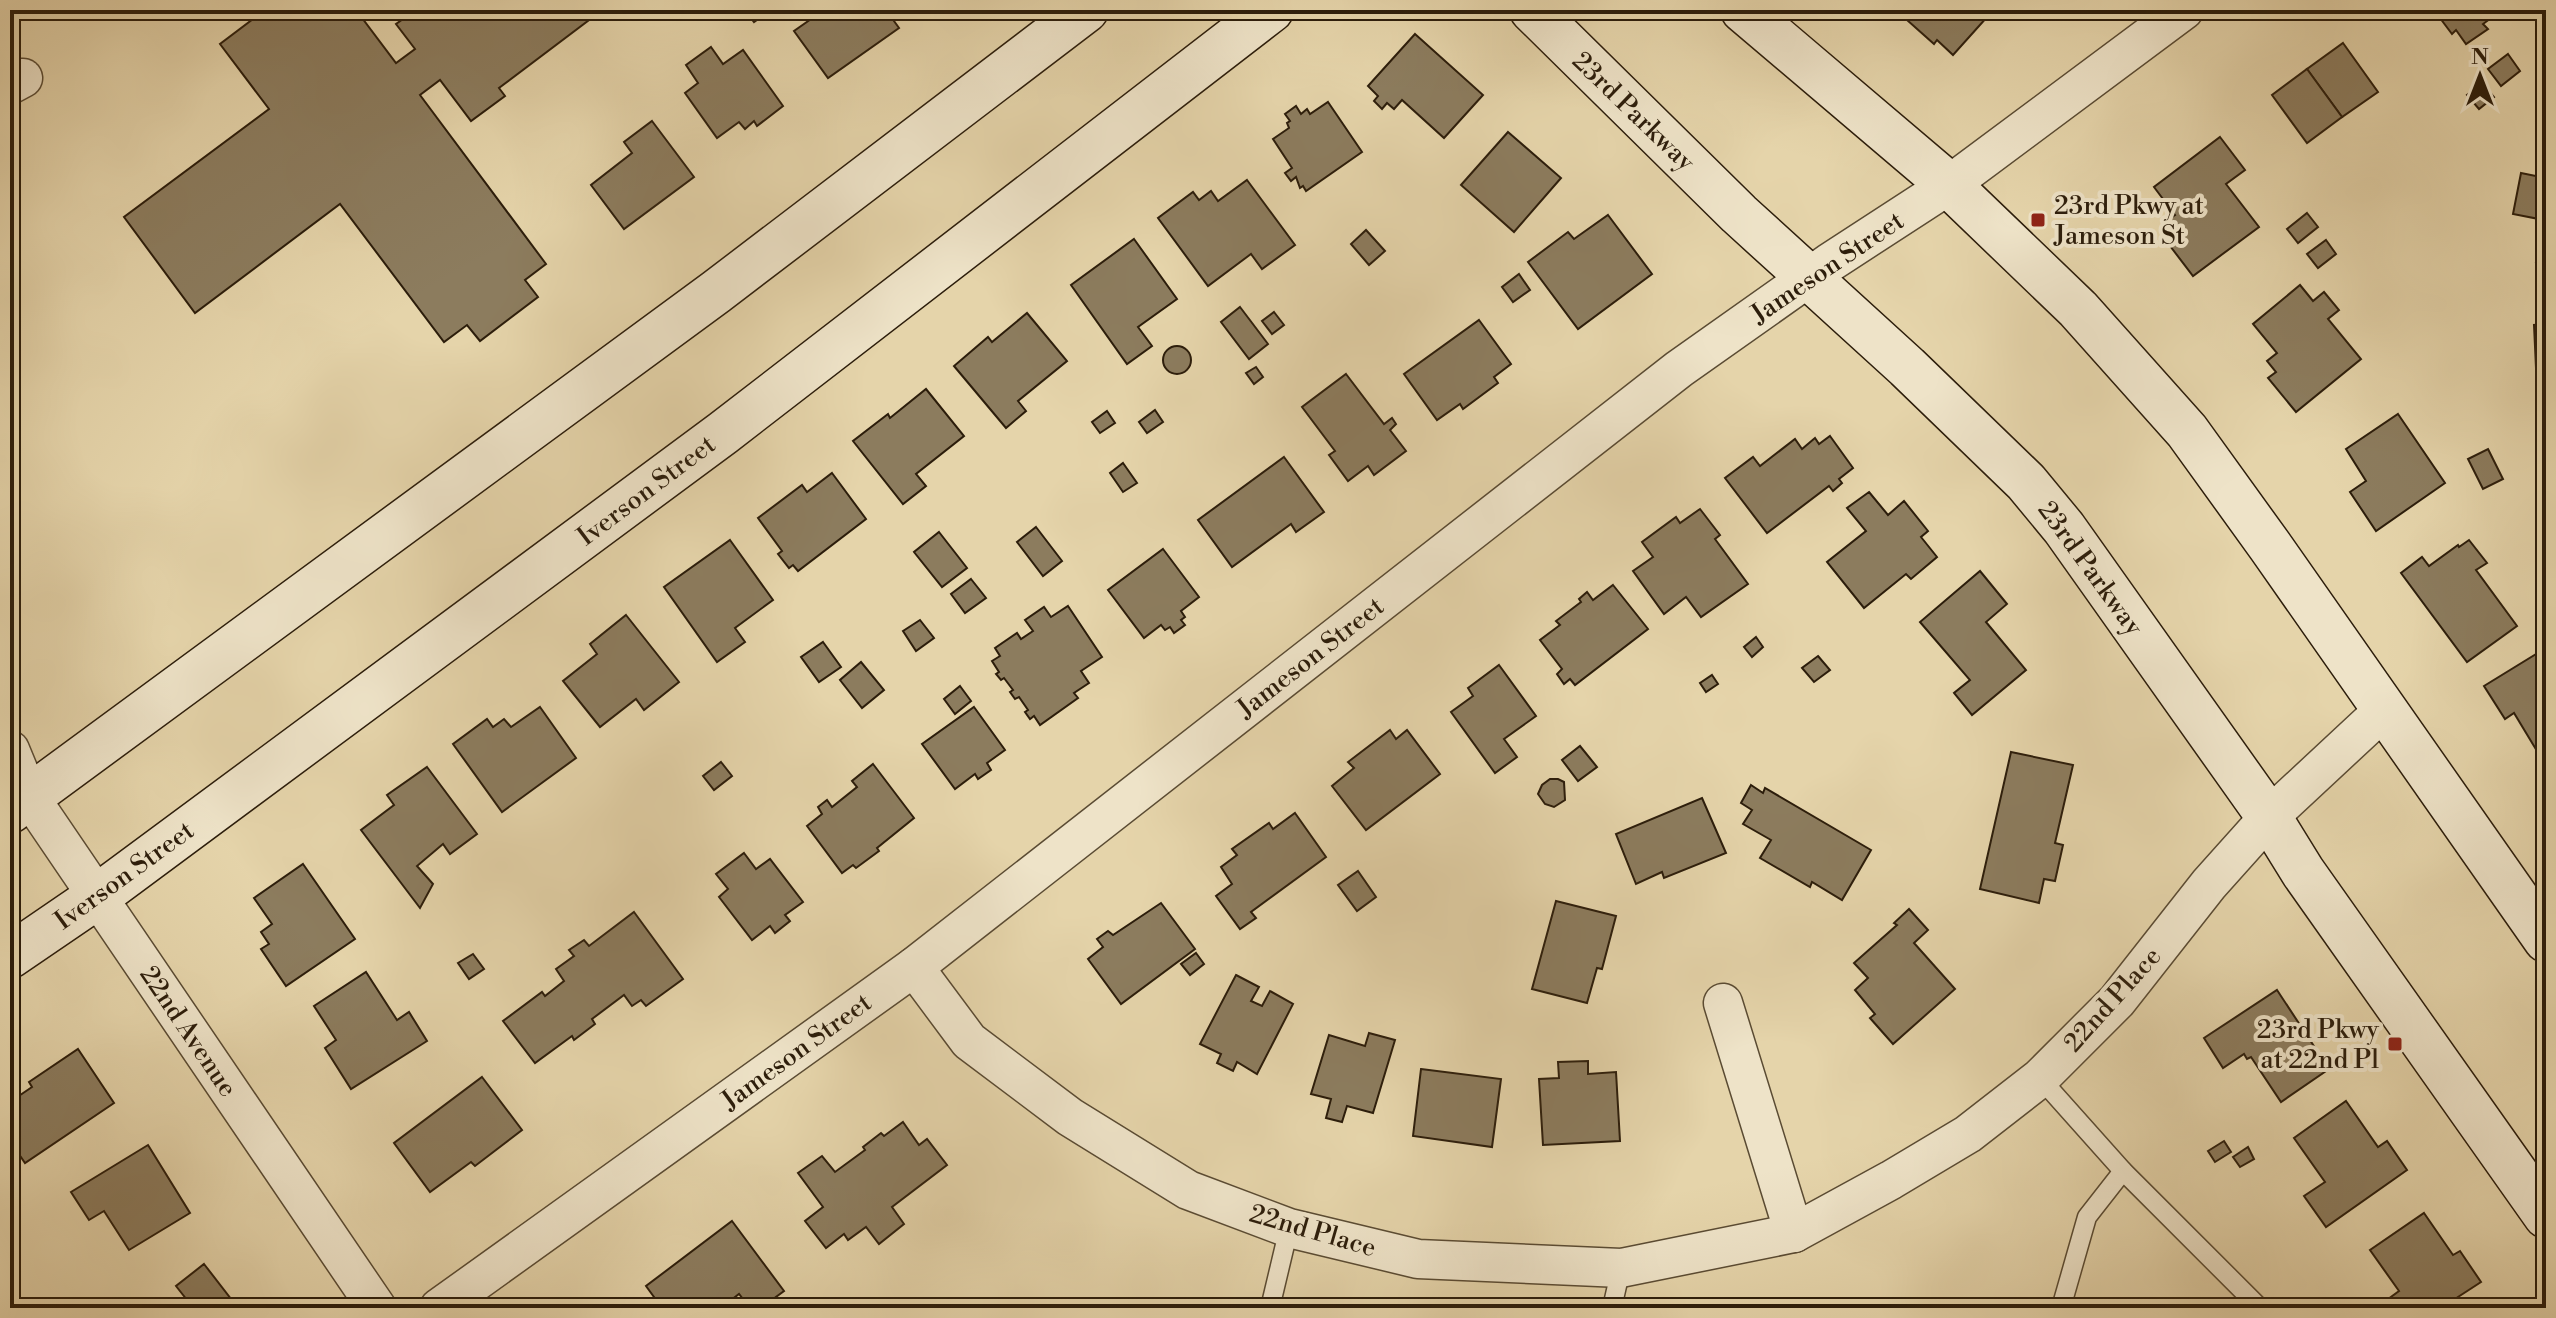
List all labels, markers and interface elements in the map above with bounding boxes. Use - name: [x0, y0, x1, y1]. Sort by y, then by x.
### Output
- north arrow: [2440, 36, 2520, 116]
- text: N: [2471, 44, 2489, 71]
- street label: 23rd Parkway: [1565, 45, 1702, 178]
- place label: 23rd Pkwy at Jameson St: [2053, 190, 2204, 252]
- street label: Jameson Street: [1744, 205, 1910, 331]
- marker: 23rd Pkwy at Jameson St: [2029, 211, 2047, 229]
- street label: Iverson Street: [571, 429, 722, 553]
- street label: 23rd Parkway: [2031, 495, 2150, 642]
- street label: Jameson Street: [1230, 591, 1390, 726]
- street label: Iverson Street: [49, 815, 200, 937]
- street label: 22nd Place: [2057, 941, 2168, 1059]
- street label: 22nd Avenue: [133, 960, 244, 1103]
- street label: Jameson Street: [715, 987, 878, 1118]
- place label: 23rd Pkwy at 22nd Pl: [2257, 1014, 2379, 1076]
- marker: 23rd Pkwy at 22nd Pl: [2386, 1035, 2404, 1053]
- street label: 22nd Place: [1246, 1198, 1380, 1264]

